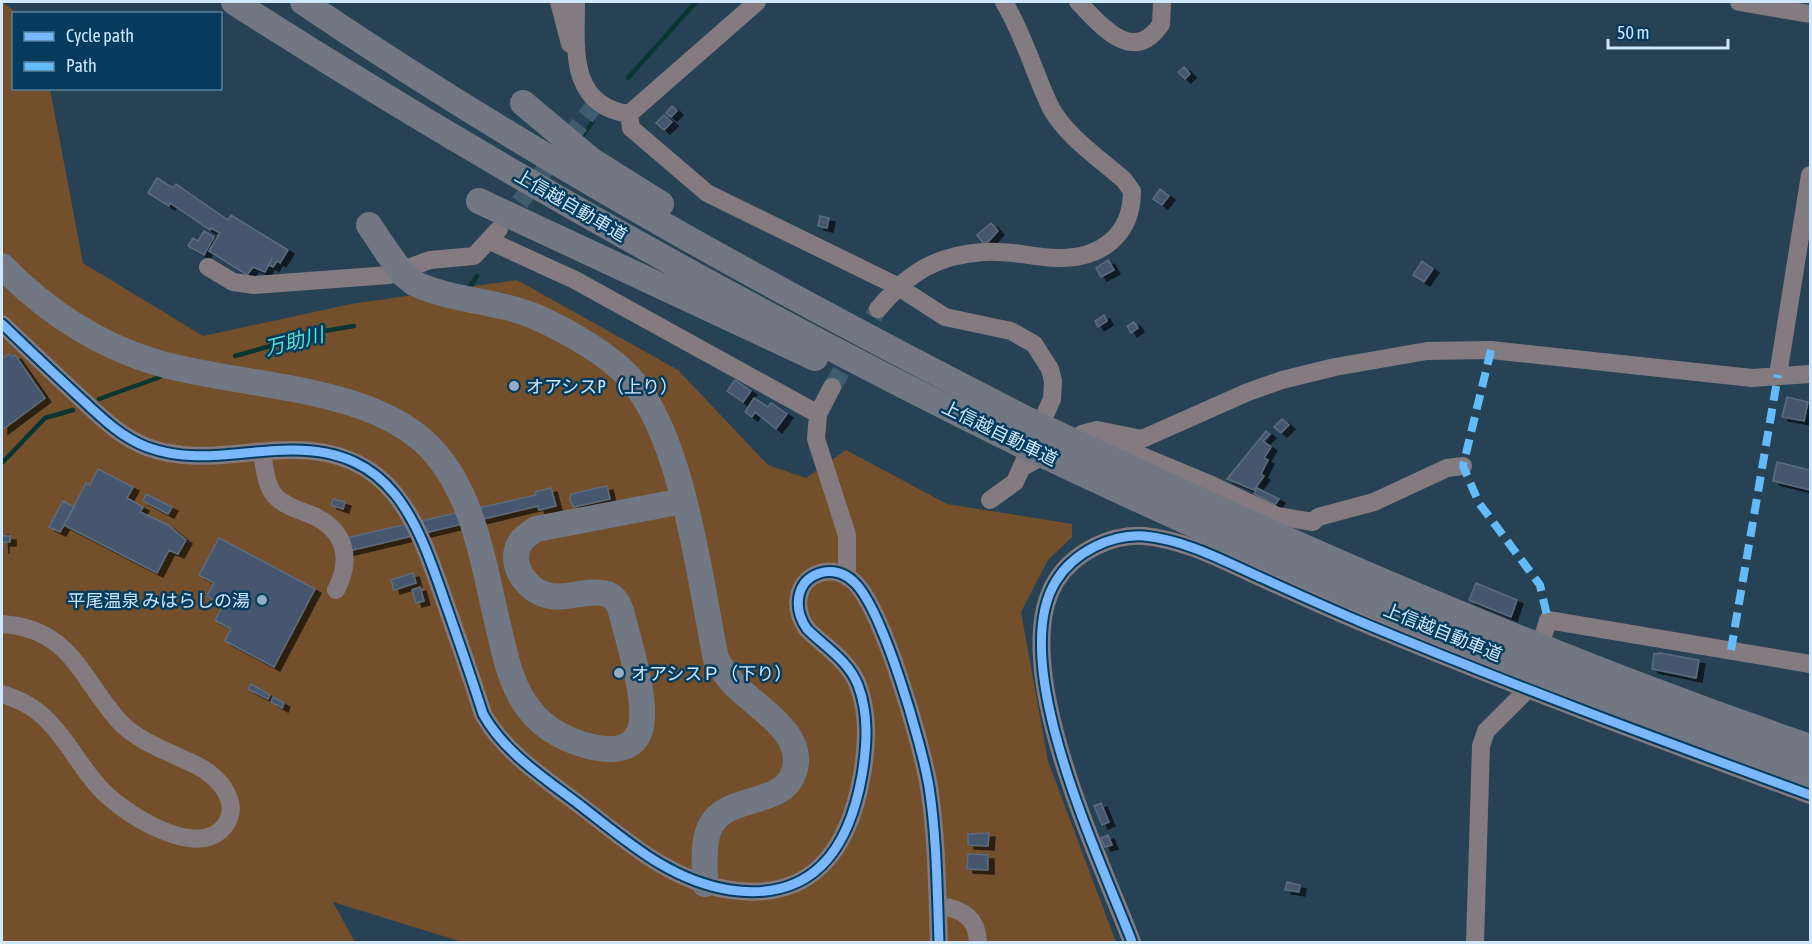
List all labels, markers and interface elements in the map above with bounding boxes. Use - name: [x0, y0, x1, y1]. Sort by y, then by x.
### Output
- legend: [12, 12, 222, 90]
- scale bar: [1608, 12, 1728, 50]
- text: 50 m: [1617, 22, 1649, 43]
- text: Cycle path: [66, 25, 134, 46]
- text: Path: [66, 55, 97, 76]
- street label: 上信越自動車道: [511, 164, 631, 246]
- water label: 万助川: [262, 322, 328, 359]
- place label: オアシスP（上り）: [526, 376, 678, 397]
- marker: オアシスP（上り）: [507, 379, 521, 393]
- street label: 上信越自動車道: [939, 396, 1061, 470]
- place label: 平尾温泉 みはらしの湯: [68, 590, 250, 611]
- marker: 平尾温泉 みはらしの湯: [255, 593, 269, 607]
- street label: 上信越自動車道: [1381, 599, 1505, 665]
- place label: オアシスＰ（下り）: [631, 663, 792, 684]
- marker: オアシスＰ（下り）: [612, 666, 626, 680]

